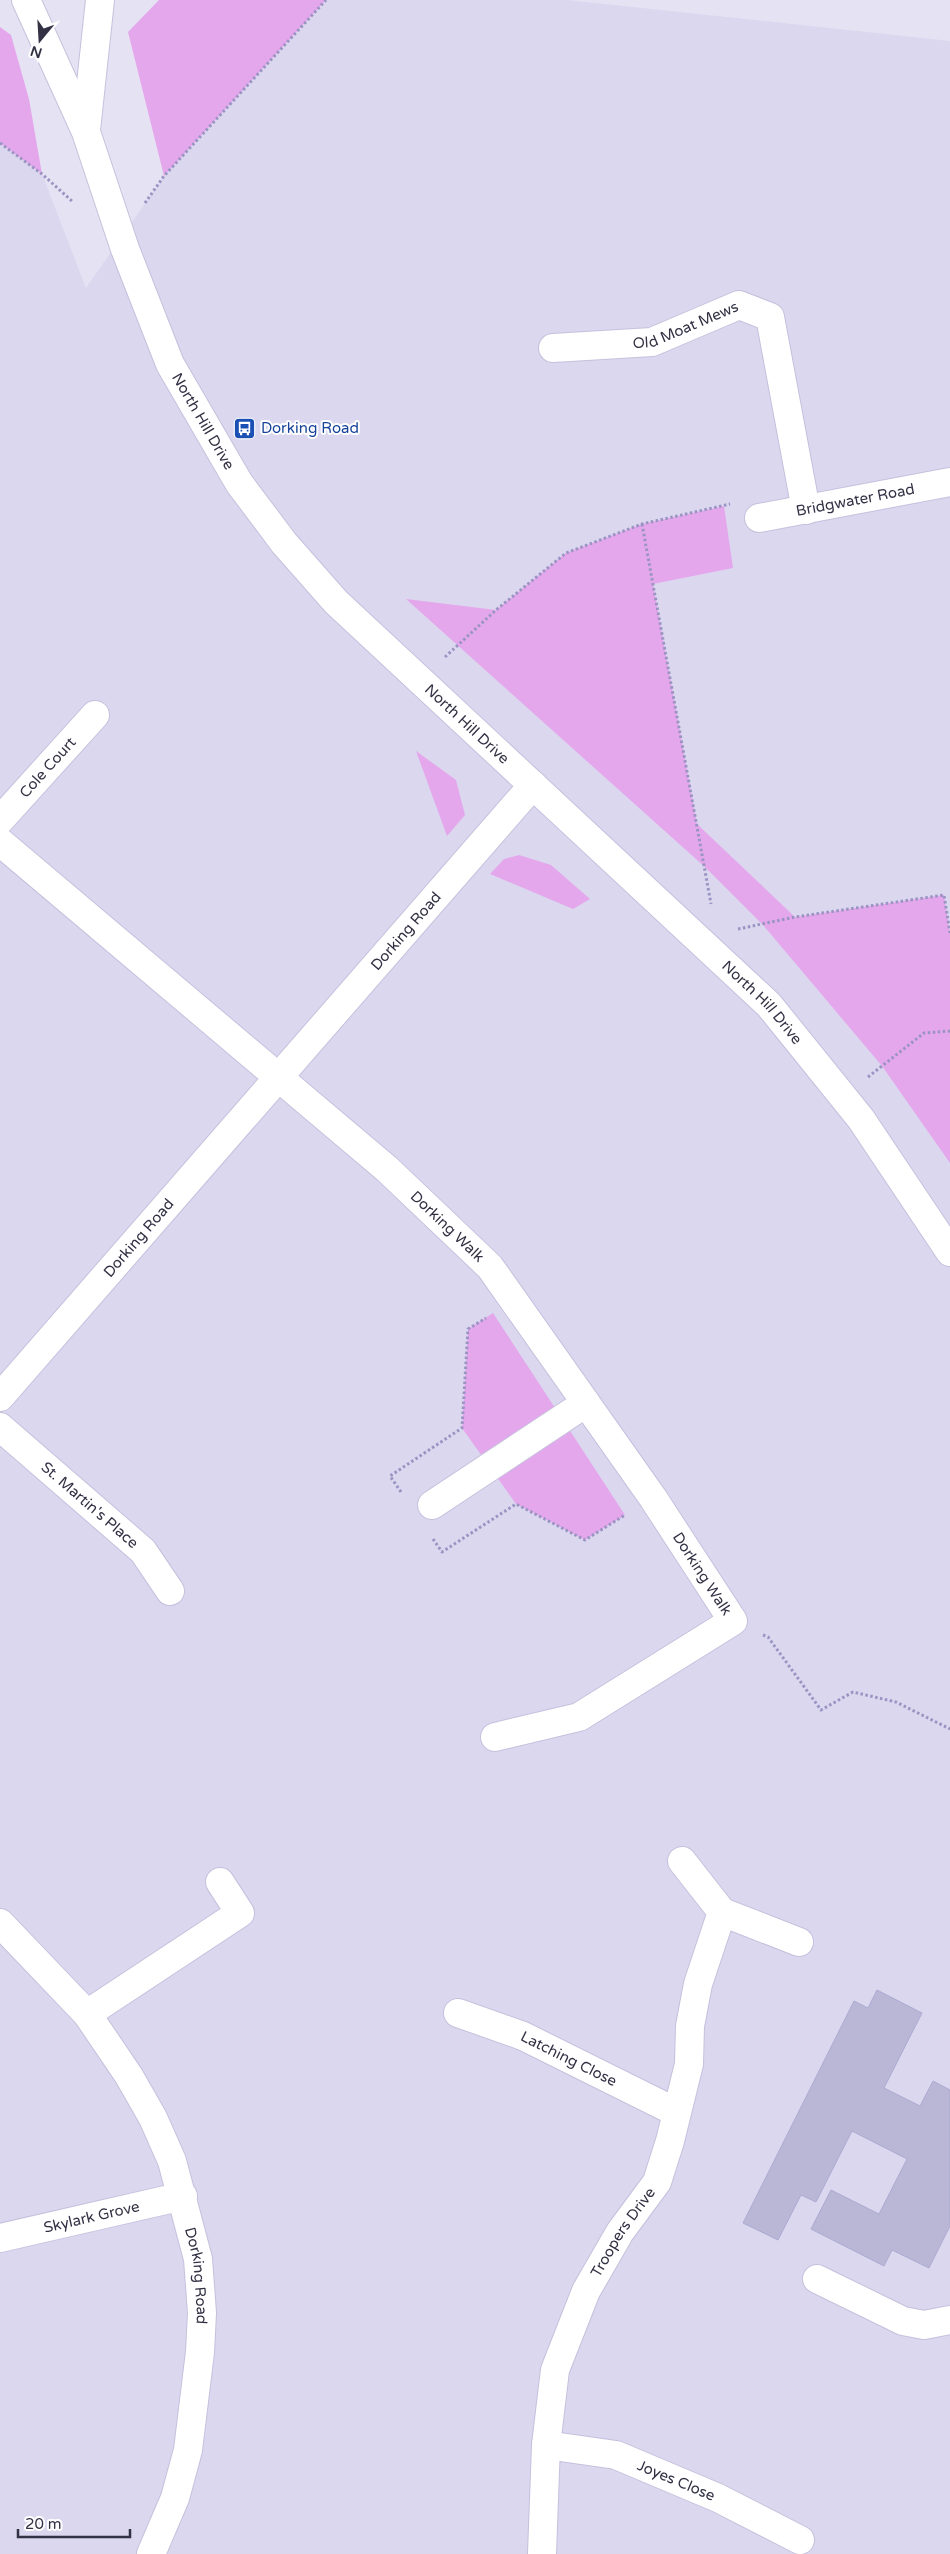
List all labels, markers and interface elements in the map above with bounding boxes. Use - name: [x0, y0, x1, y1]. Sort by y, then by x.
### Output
- north arrow: [15, 15, 65, 65]
- text: N: [28, 42, 44, 62]
- street label: Old Moat Mews: [632, 297, 741, 352]
- street label: North Hill Drive: [168, 370, 238, 473]
- bus stop icon: Dorking Road: [233, 416, 257, 440]
- place label: Dorking Road: [261, 419, 359, 437]
- street label: Bridgwater Road: [795, 480, 916, 520]
- street label: North Hill Drive: [421, 680, 513, 768]
- street label: Cole Court: [16, 733, 80, 801]
- street label: Dorking Road: [367, 888, 445, 974]
- street label: North Hill Drive: [718, 957, 806, 1048]
- street label: Dorking Walk: [407, 1187, 488, 1266]
- street label: Dorking Road: [100, 1195, 178, 1281]
- street label: St. Martin's Place: [38, 1458, 142, 1552]
- street label: Dorking Walk: [669, 1529, 736, 1619]
- street label: Latching Close: [518, 2027, 620, 2090]
- street label: Troopers Drive: [587, 2184, 659, 2280]
- street label: Skylark Grove: [42, 2197, 141, 2237]
- street label: Dorking Road: [181, 2225, 211, 2325]
- street label: Joyes Close: [635, 2456, 718, 2505]
- scale bar: [18, 2506, 130, 2538]
- text: 20 m: [25, 2515, 62, 2533]

